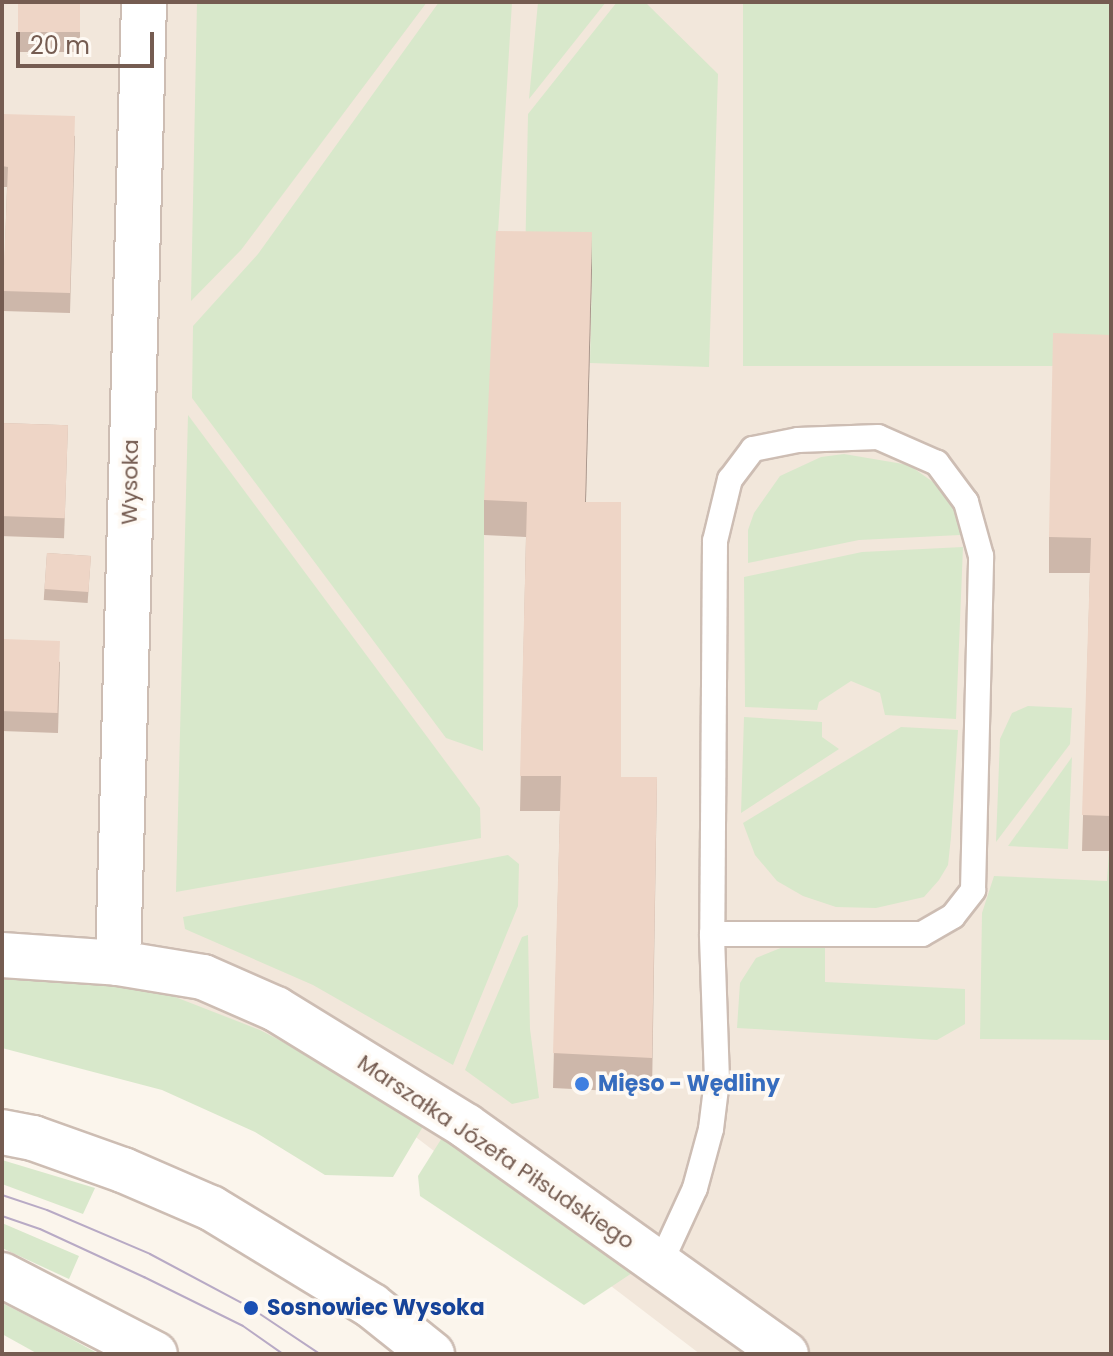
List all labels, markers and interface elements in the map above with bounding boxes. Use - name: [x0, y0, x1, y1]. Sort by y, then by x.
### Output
- scale bar: [20, 16, 158, 66]
- text: 20 m: [30, 29, 90, 62]
- street label: Wysoka: [116, 439, 144, 525]
- street label: Marszałka Józefa Piłsudskiego: [353, 1049, 639, 1255]
- place label: Mięso - Wędliny: [598, 1071, 780, 1097]
- marker: Mięso - Wędliny: [573, 1075, 591, 1093]
- place label: Sosnowiec Wysoka: [267, 1295, 485, 1321]
- marker: Sosnowiec Wysoka: [242, 1299, 260, 1317]

